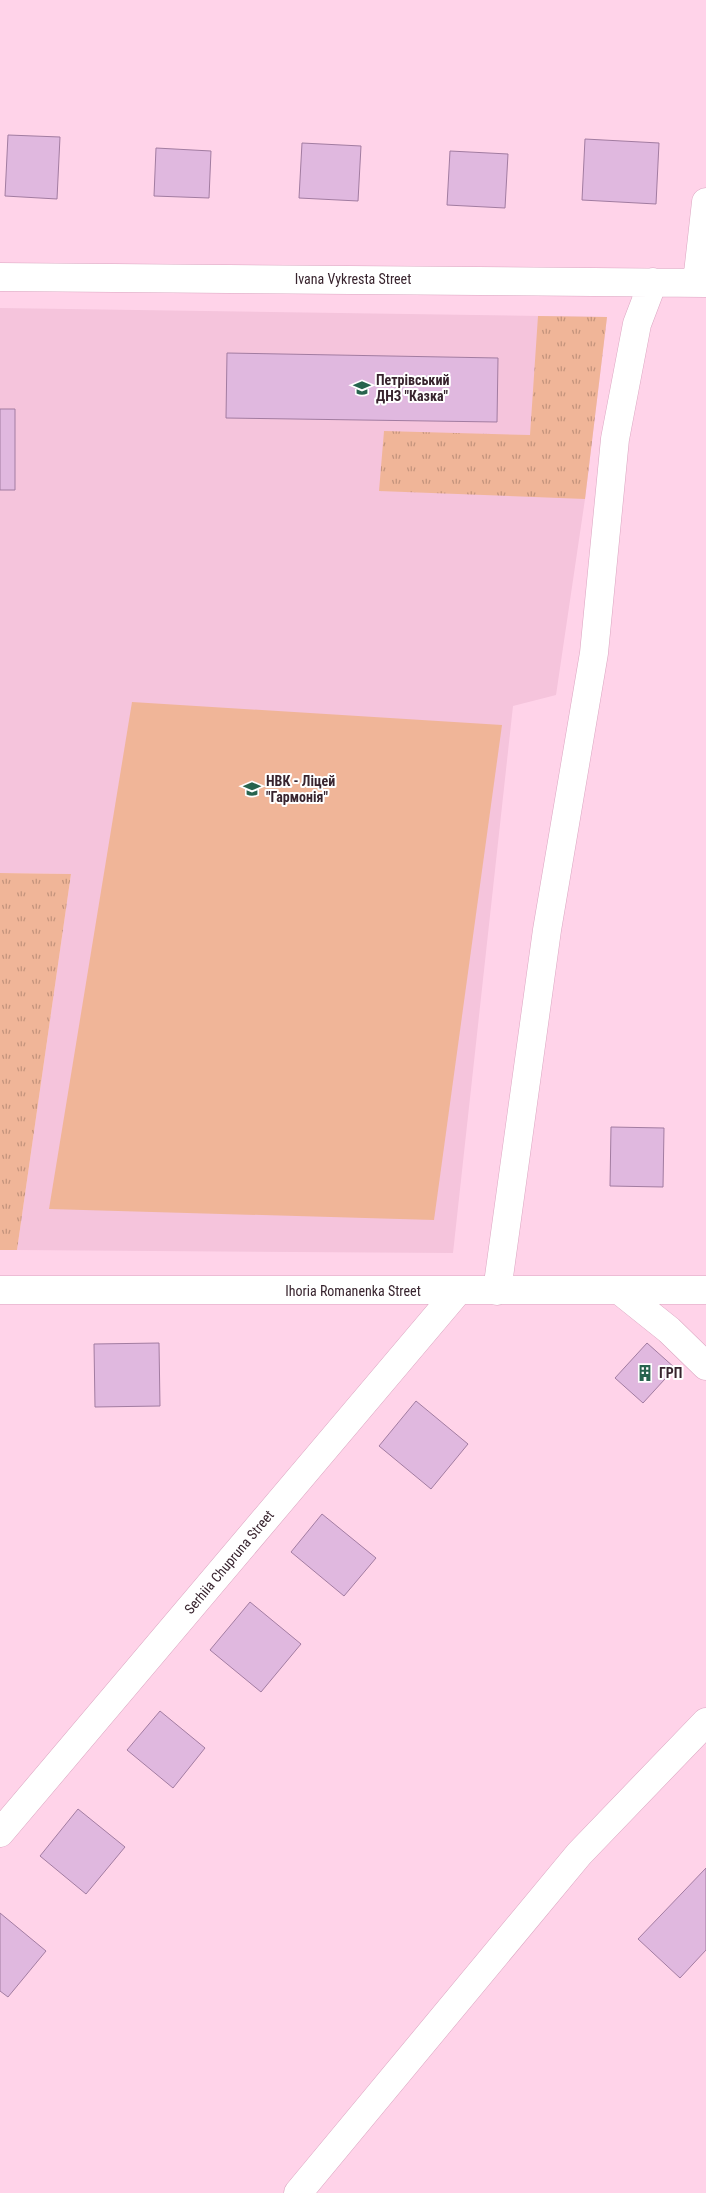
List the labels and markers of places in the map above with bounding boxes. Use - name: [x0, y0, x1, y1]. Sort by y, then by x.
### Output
- place label: Петрівський ДНЗ "Казка": [376, 372, 449, 404]
- school or university icon: Петрівський ДНЗ "Казка": [352, 378, 372, 398]
- place label: НВК - Ліцей "Гармонія": [266, 773, 335, 805]
- school or university icon: НВК - Ліцей "Гармонія": [242, 779, 262, 799]
- building icon: ГРП: [635, 1363, 655, 1383]
- place label: ГРП: [659, 1365, 682, 1381]

